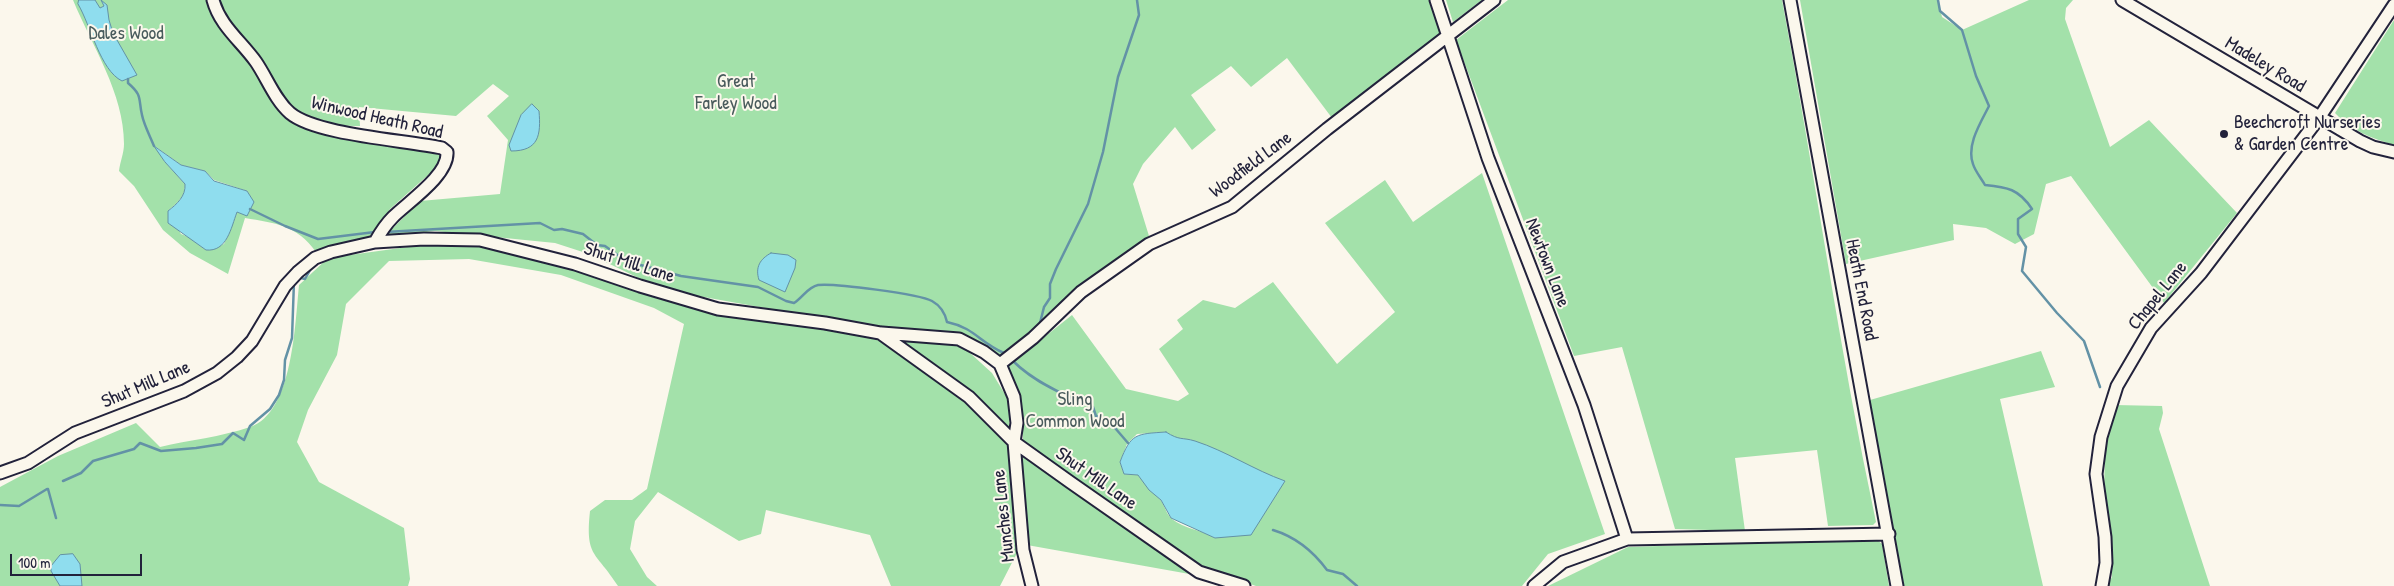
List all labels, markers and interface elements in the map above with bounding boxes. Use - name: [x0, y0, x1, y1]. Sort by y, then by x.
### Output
- park label: Dales Wood: [88, 23, 164, 45]
- street label: Madeley Road: [2221, 32, 2309, 98]
- park label: Great Farley Wood: [695, 71, 777, 115]
- street label: Winwood Heath Road: [309, 92, 445, 144]
- place label: Beechcroft Nurseries & Garden Centre: [2234, 112, 2381, 156]
- street label: Woodfield Lane: [1205, 127, 1297, 203]
- marker: Beechcroft Nurseries & Garden Centre: [2218, 128, 2230, 140]
- street label: Newtown Lane: [1520, 215, 1574, 311]
- street label: Heath End Road: [1840, 237, 1882, 343]
- street label: Shut Mill Lane: [581, 238, 677, 288]
- street label: Chapel Lane: [2123, 257, 2193, 335]
- street label: Shut Mill Lane: [98, 356, 194, 414]
- park label: Sling Common Wood: [1026, 389, 1124, 433]
- street label: Shut Mill Lane: [1051, 443, 1141, 515]
- street label: Munches Lane: [988, 469, 1020, 563]
- scale bar: [12, 544, 145, 576]
- text: 100 m: [18, 552, 51, 573]

